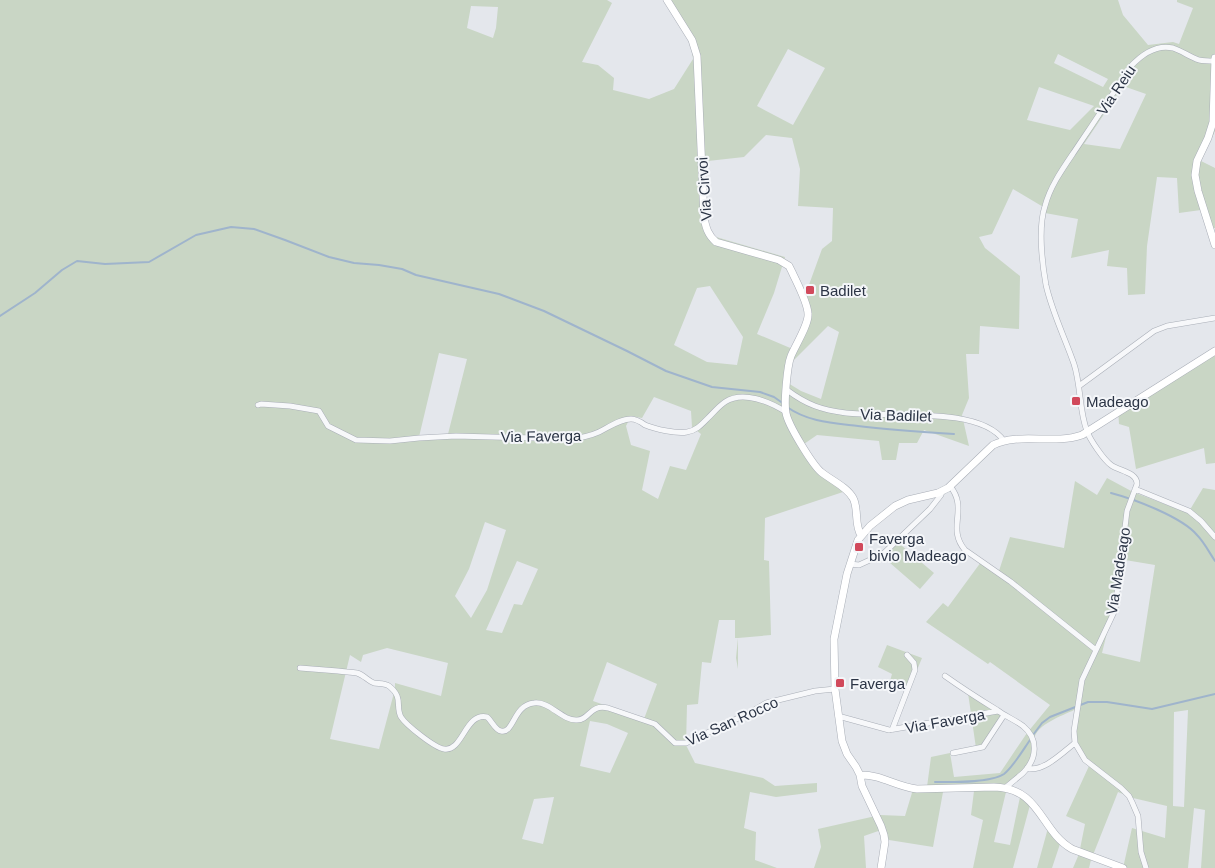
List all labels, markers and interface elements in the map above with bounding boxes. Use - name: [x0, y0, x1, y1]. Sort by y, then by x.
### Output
- street label: Via Reiu: [1093, 62, 1139, 118]
- street label: Via Cirvoi: [693, 157, 715, 221]
- place label: Badilet: [820, 282, 867, 299]
- marker: Badilet: [804, 284, 816, 296]
- place label: Madeago: [1086, 393, 1149, 410]
- marker: Madeago: [1070, 395, 1082, 407]
- street label: Via Badilet: [860, 405, 933, 425]
- street label: Via Faverga: [501, 427, 582, 445]
- street label: Via Madeago: [1103, 526, 1133, 616]
- place label: Faverga bivio Madeago: [869, 530, 967, 564]
- marker: Faverga bivio Madeago: [853, 541, 865, 553]
- place label: Faverga: [850, 675, 906, 692]
- marker: Faverga: [834, 677, 846, 689]
- street label: Via San Rocco: [683, 693, 781, 749]
- street label: Via Faverga: [904, 706, 987, 736]

